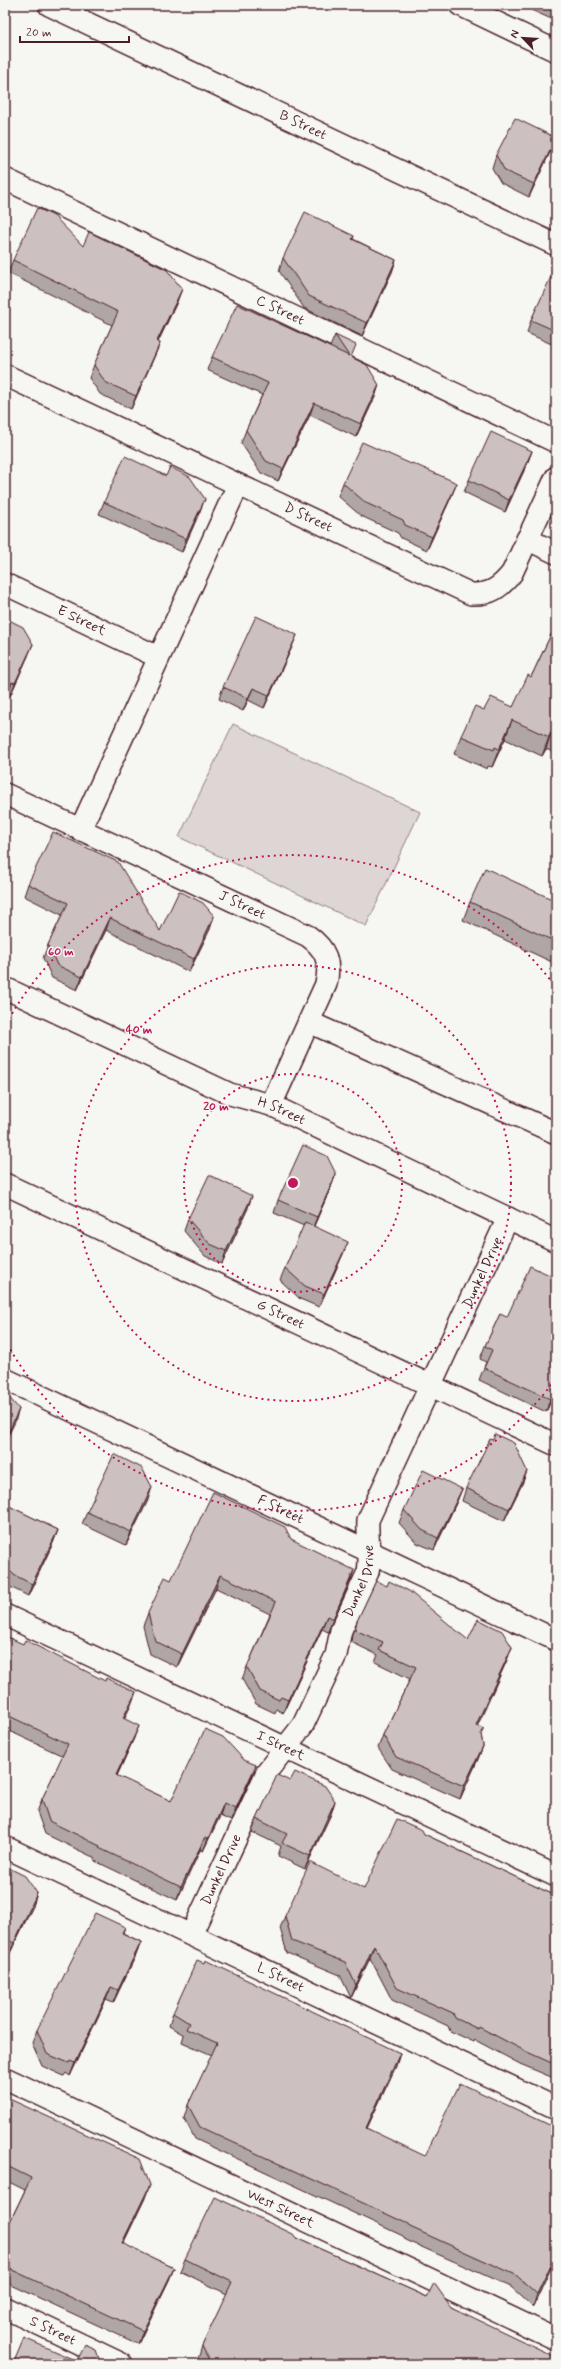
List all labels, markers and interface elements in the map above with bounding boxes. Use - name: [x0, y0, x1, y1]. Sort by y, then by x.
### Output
- scale bar: [20, 18, 129, 44]
- north arrow: [503, 18, 543, 58]
- text: 20 m: [26, 25, 52, 41]
- text: N: [507, 28, 523, 40]
- street label: B Street: [276, 106, 330, 144]
- street label: C Street: [253, 291, 307, 330]
- street label: D Street: [281, 498, 335, 537]
- street label: E Street: [54, 601, 110, 640]
- street label: J Street: [216, 886, 269, 924]
- text: 60 m: [48, 944, 74, 960]
- text: 40 m: [126, 1022, 153, 1038]
- street label: H Street: [256, 1093, 308, 1129]
- text: 20 m: [203, 1099, 229, 1115]
- centre of rings: [286, 1176, 300, 1190]
- street label: Dunkel Drive: [459, 1234, 507, 1311]
- street label: G Street: [254, 1296, 307, 1334]
- street label: F Street: [255, 1491, 307, 1528]
- street label: Dunkel Drive: [339, 1544, 378, 1620]
- street label: I Street: [254, 1726, 308, 1765]
- street label: Dunkel Drive: [197, 1831, 246, 1908]
- street label: L Street: [254, 1959, 307, 1996]
- street label: West Street: [244, 2185, 318, 2233]
- street label: S Street: [27, 2312, 79, 2350]

